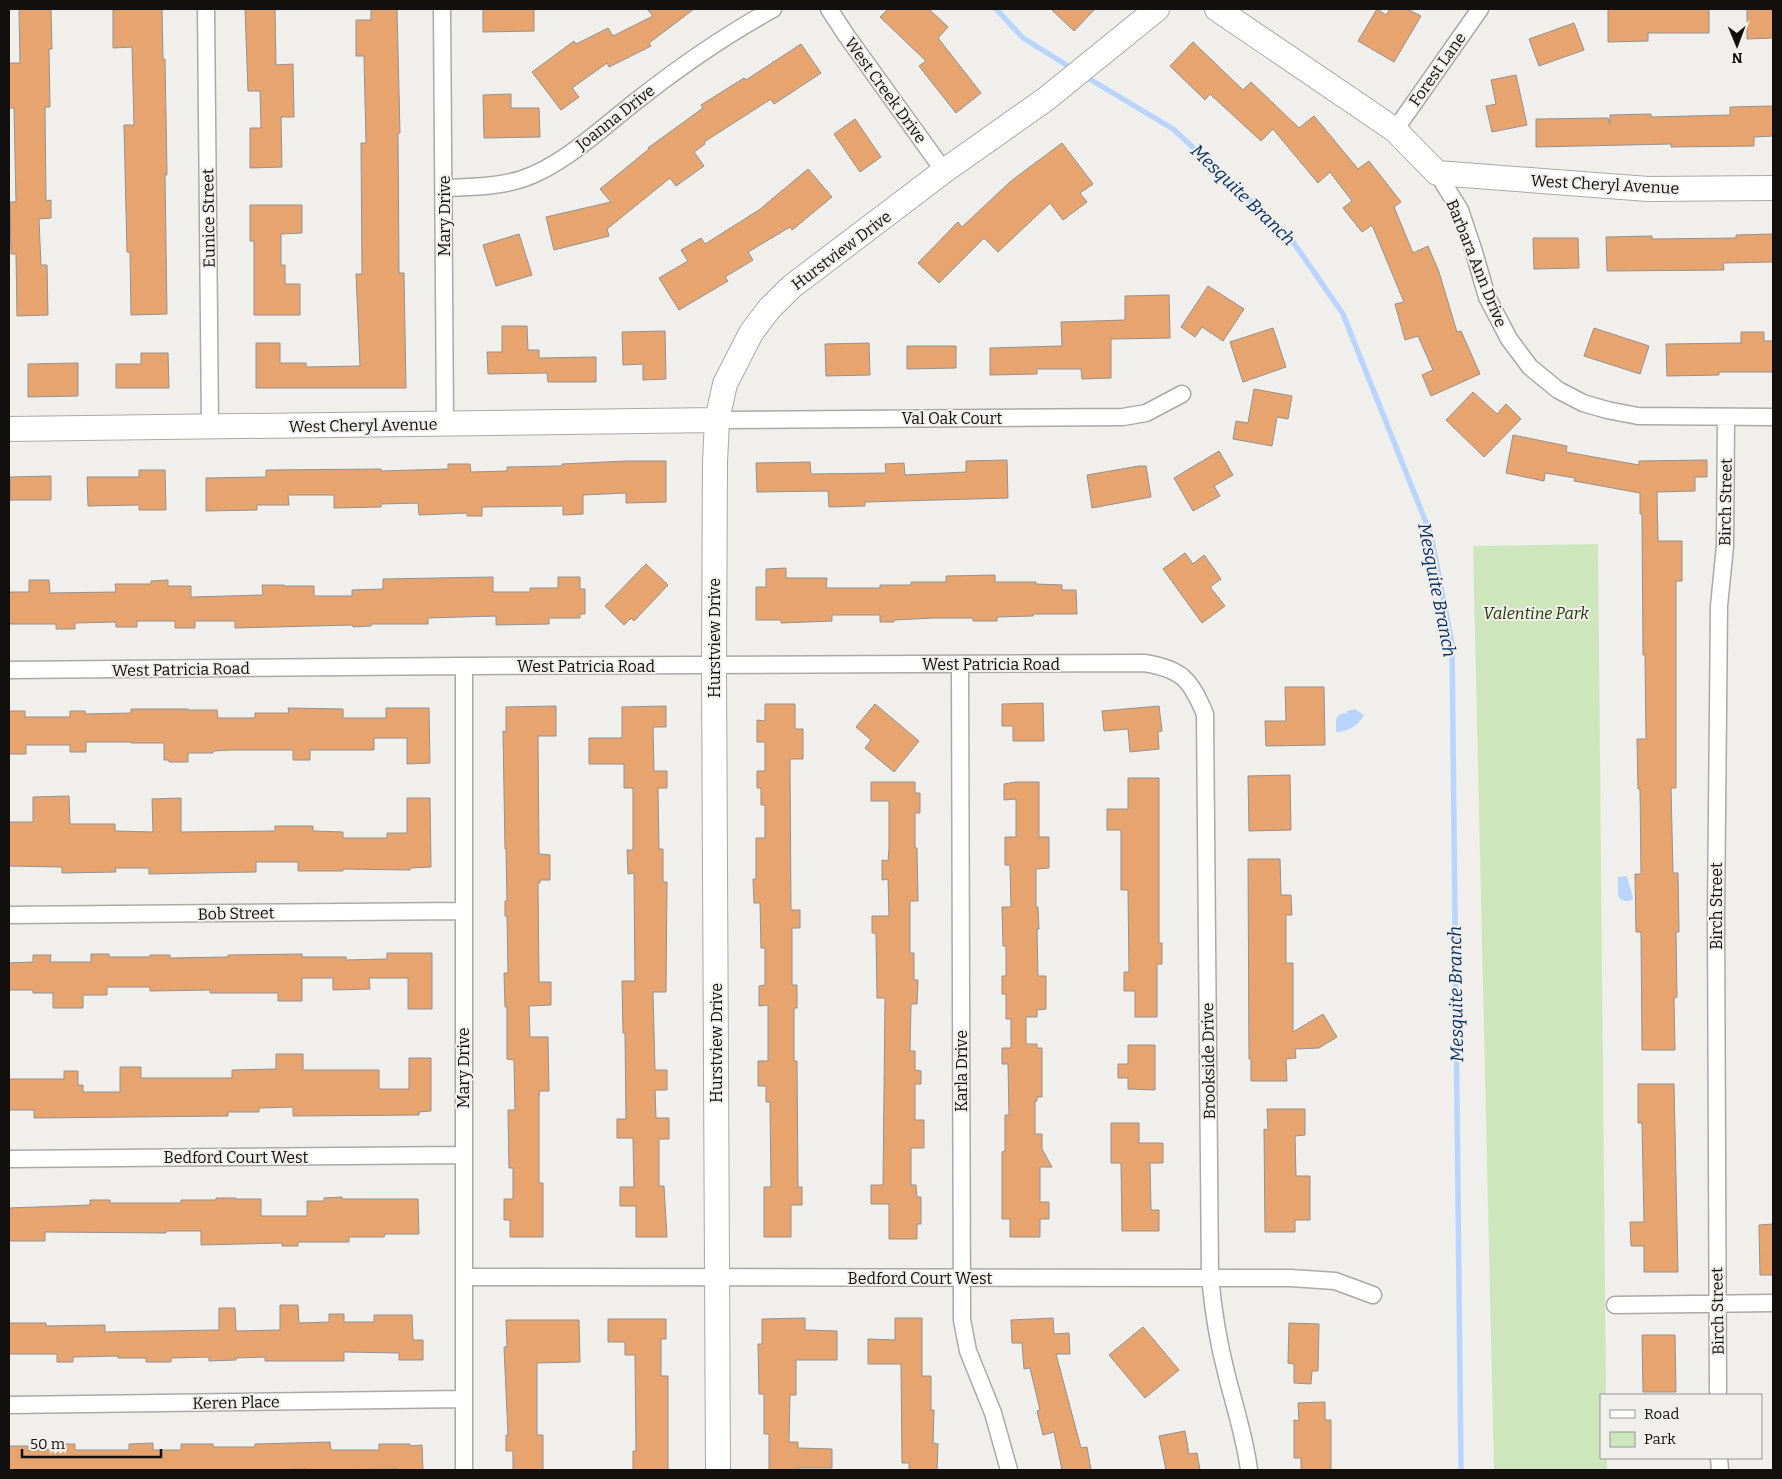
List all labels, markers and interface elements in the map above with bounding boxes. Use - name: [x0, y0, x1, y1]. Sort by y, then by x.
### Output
- north arrow: [1712, 20, 1762, 70]
- street label: Forest Lane: [1405, 29, 1470, 110]
- street label: West Creek Drive: [841, 34, 930, 147]
- text: N: [1731, 49, 1743, 66]
- street label: Joanna Drive: [571, 81, 658, 155]
- water label: Mesquite Branch: [1186, 140, 1300, 250]
- street label: Eunice Street: [198, 168, 219, 268]
- street label: West Cheryl Avenue: [1530, 171, 1680, 198]
- street label: Mary Drive: [435, 175, 454, 257]
- street label: Barbara Ann Drive: [1442, 197, 1511, 330]
- street label: Hurstview Drive: [788, 207, 895, 294]
- street label: Val Oak Court: [902, 409, 1003, 428]
- street label: West Cheryl Avenue: [288, 415, 438, 436]
- street label: Birch Street: [1715, 458, 1736, 546]
- water label: Mesquite Branch: [1413, 521, 1461, 659]
- street label: Hurstview Drive: [705, 578, 724, 698]
- park label: Valentine Park: [1483, 604, 1589, 623]
- street label: West Patricia Road: [922, 655, 1061, 674]
- street label: West Patricia Road: [517, 657, 656, 676]
- street label: West Patricia Road: [112, 659, 251, 680]
- street label: Birch Street: [1707, 862, 1726, 950]
- street label: Bob Street: [197, 903, 275, 924]
- water label: Mesquite Branch: [1444, 926, 1468, 1062]
- street label: Hurstview Drive: [707, 983, 726, 1103]
- street label: Brookside Drive: [1198, 1002, 1219, 1120]
- street label: Mary Drive: [454, 1027, 473, 1109]
- street label: Karla Drive: [952, 1030, 971, 1112]
- street label: Bedford Court West: [164, 1148, 309, 1167]
- street label: Birch Street: [1707, 1267, 1728, 1355]
- street label: Bedford Court West: [848, 1269, 993, 1288]
- street label: Keren Place: [192, 1392, 280, 1413]
- legend: [1600, 1394, 1762, 1459]
- text: Road: [1644, 1405, 1679, 1423]
- scale bar: [22, 1426, 161, 1458]
- text: Park: [1644, 1430, 1676, 1448]
- text: 50 m: [30, 1435, 66, 1453]

